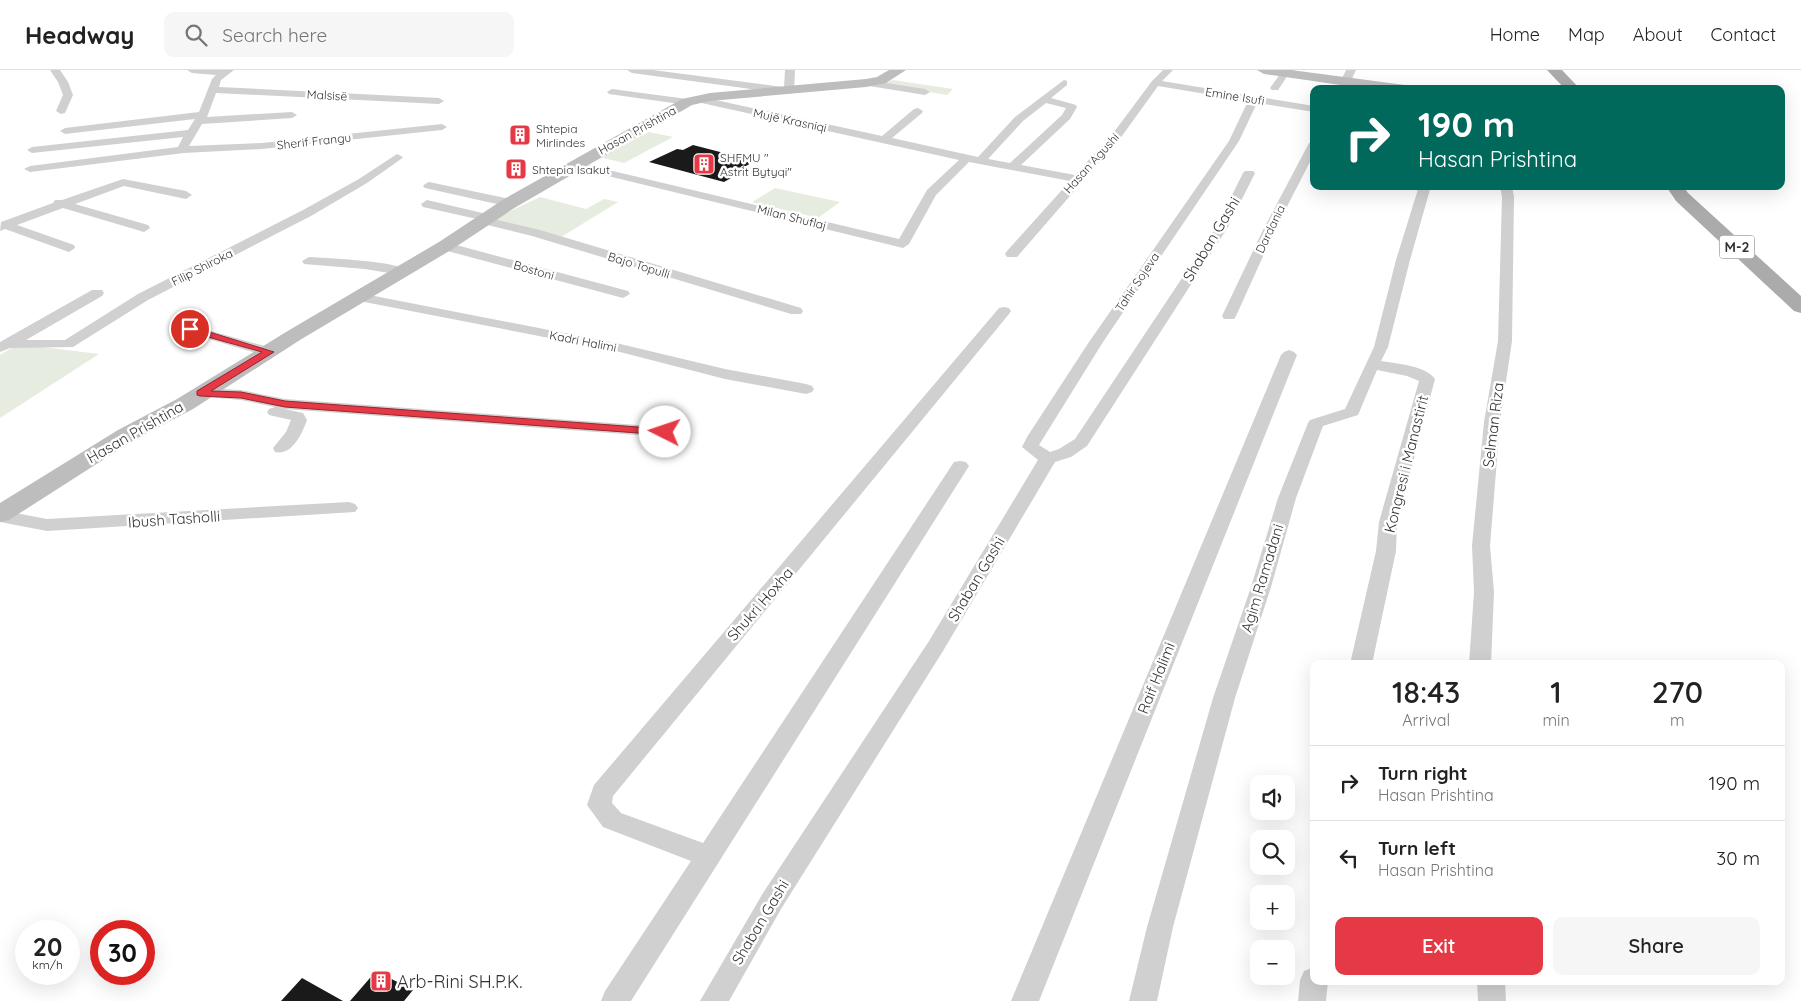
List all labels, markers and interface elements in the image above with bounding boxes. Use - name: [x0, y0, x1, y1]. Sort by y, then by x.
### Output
- search box: [164, 12, 514, 57]
- text: Headway: [25, 20, 134, 50]
- icon: search: [182, 21, 210, 49]
- text: Search here: [222, 23, 327, 47]
- text: Home: [1490, 23, 1540, 46]
- text: Map: [1568, 23, 1605, 46]
- text: About: [1633, 23, 1683, 46]
- text: Contact: [1711, 23, 1776, 46]
- street label: Emine Isufi: [1204, 84, 1266, 108]
- street label: Malsisë: [306, 86, 348, 104]
- street label: Hasan Prishtina: [595, 102, 679, 158]
- text: 190 m: [1418, 102, 1515, 146]
- street label: Mujë Krasniqi: [752, 105, 828, 135]
- icon: right: [1335, 105, 1400, 170]
- place label: Shtepia Mirlindes: [536, 121, 585, 150]
- building icon: Shtepia Mirlindes: [508, 123, 532, 147]
- street label: Sherif Frangu: [276, 130, 352, 152]
- street label: Hasan Agushi: [1060, 130, 1122, 196]
- text: Hasan Prishtina: [1418, 145, 1577, 173]
- place label: SHFMU " Astrit Bytyqi": [720, 150, 792, 179]
- building icon: SHFMU " Astrit Bytyqi": [692, 152, 716, 176]
- building icon: Shtepia Isakut: [504, 157, 528, 181]
- place label: Shtepia Isakut: [532, 162, 610, 177]
- street label: Shaban Gashi: [1178, 193, 1244, 285]
- street label: Milan Shuflaj: [756, 201, 828, 233]
- street label: Dardania: [1252, 203, 1288, 255]
- road number: M-2: [1720, 236, 1754, 258]
- street label: Filip Shiroka: [169, 245, 235, 289]
- street label: Bajo Topulli: [606, 248, 672, 282]
- street label: Tahir Sojeva: [1112, 250, 1162, 314]
- street label: Bostoni: [512, 257, 556, 283]
- pin: [169, 308, 211, 350]
- icon: arrive: [176, 315, 204, 343]
- street label: Kadri Halimi: [548, 327, 618, 355]
- street label: Selman Riza: [1478, 381, 1508, 469]
- street label: Kongresi i Manastirit: [1380, 393, 1432, 535]
- street label: Hasan Prishtina: [83, 397, 187, 467]
- position arrow: [638, 405, 690, 457]
- street label: Ibush Tasholli: [127, 506, 221, 532]
- street label: Agim Ramadani: [1237, 522, 1287, 634]
- street label: Shaban Gashi: [943, 533, 1009, 625]
- street label: Shukri Hoxha: [723, 563, 797, 645]
- street label: Raif Halimi: [1133, 640, 1179, 716]
- text: 18:43: [1392, 673, 1460, 711]
- text: 1: [1550, 673, 1562, 711]
- text: 270: [1652, 673, 1703, 711]
- text: Arrival: [1402, 710, 1450, 730]
- text: min: [1542, 710, 1570, 730]
- text: m: [1670, 710, 1685, 730]
- text: Turn right: [1378, 761, 1467, 785]
- icon: right: [1335, 769, 1363, 797]
- text: 190 m: [1709, 771, 1760, 795]
- map controls: [1250, 775, 1295, 985]
- button: sound: [1250, 775, 1295, 820]
- text: Hasan Prishtina: [1378, 785, 1494, 805]
- button: search: [1250, 830, 1295, 875]
- text: Turn left: [1378, 836, 1456, 860]
- icon: left: [1335, 844, 1363, 872]
- text: 30 m: [1716, 846, 1760, 870]
- text: Hasan Prishtina: [1378, 860, 1494, 880]
- street label: Shaban Gashi: [727, 876, 793, 968]
- button: +: [1250, 885, 1295, 930]
- button: Exit: [1335, 917, 1543, 975]
- button: Share: [1553, 917, 1760, 975]
- speed limit sign: 30: [90, 920, 155, 985]
- text: 20: [33, 931, 62, 962]
- button: −: [1250, 940, 1295, 985]
- text: km/h: [32, 957, 63, 972]
- building icon: Arb-Rini SH.P.K.: [369, 969, 393, 993]
- place label: Arb-Rini SH.P.K.: [397, 970, 523, 993]

